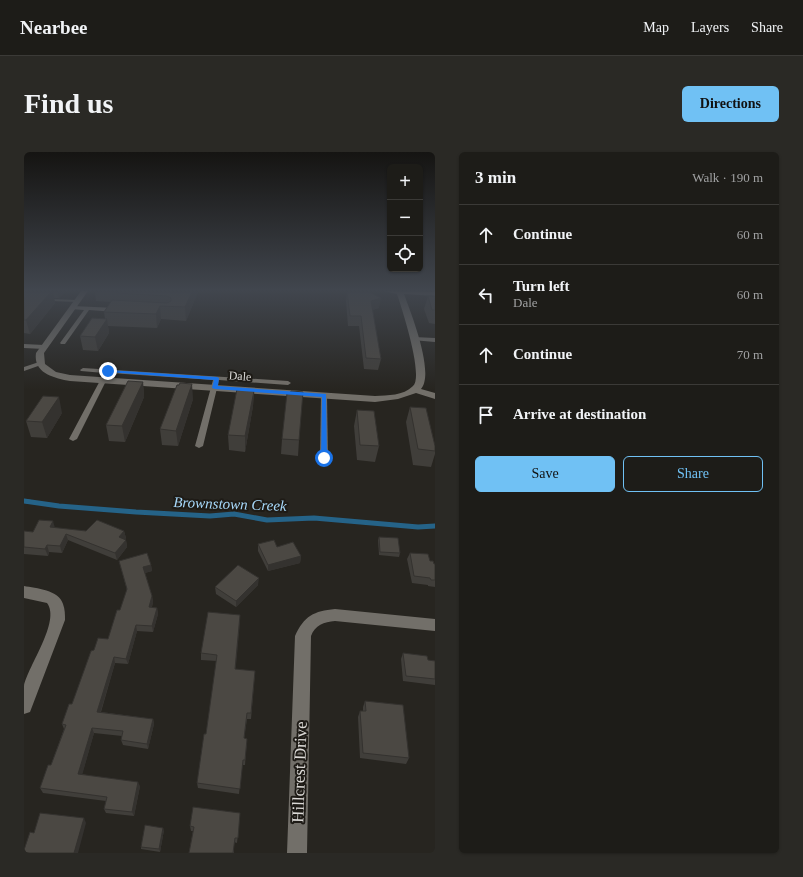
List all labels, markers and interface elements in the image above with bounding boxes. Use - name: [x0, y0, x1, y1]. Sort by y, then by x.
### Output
- text: Nearbee: [20, 17, 88, 38]
- text: Map: [643, 20, 669, 35]
- text: Layers: [691, 20, 729, 35]
- text: Share: [751, 20, 783, 35]
- button: Directions: [682, 86, 779, 122]
- text: Find us: [24, 88, 114, 119]
- map controls: [387, 164, 423, 272]
- button: +: [387, 164, 423, 200]
- text: 3 min: [475, 168, 516, 187]
- text: Walk · 190 m: [692, 170, 763, 185]
- button: −: [387, 200, 423, 236]
- icon: ahead: [475, 224, 497, 246]
- text: Continue: [513, 226, 572, 242]
- text: 60 m: [737, 227, 763, 242]
- button: locate: [387, 236, 423, 272]
- text: Turn left: [513, 278, 570, 294]
- icon: left: [475, 284, 497, 306]
- text: 60 m: [737, 287, 763, 302]
- text: Dale: [513, 295, 538, 310]
- icon: ahead: [475, 344, 497, 366]
- text: Continue: [513, 346, 572, 362]
- text: 70 m: [737, 347, 763, 362]
- route end: [99, 362, 117, 380]
- street label: Dale: [228, 368, 252, 384]
- icon: arrive: [475, 404, 497, 426]
- text: Arrive at destination: [513, 406, 646, 422]
- route start: [315, 449, 333, 467]
- button: Save: [475, 456, 615, 492]
- button: Share: [623, 456, 763, 492]
- water label: Brownstown Creek: [173, 494, 287, 514]
- street label: Hillcrest Drive: [288, 721, 311, 823]

